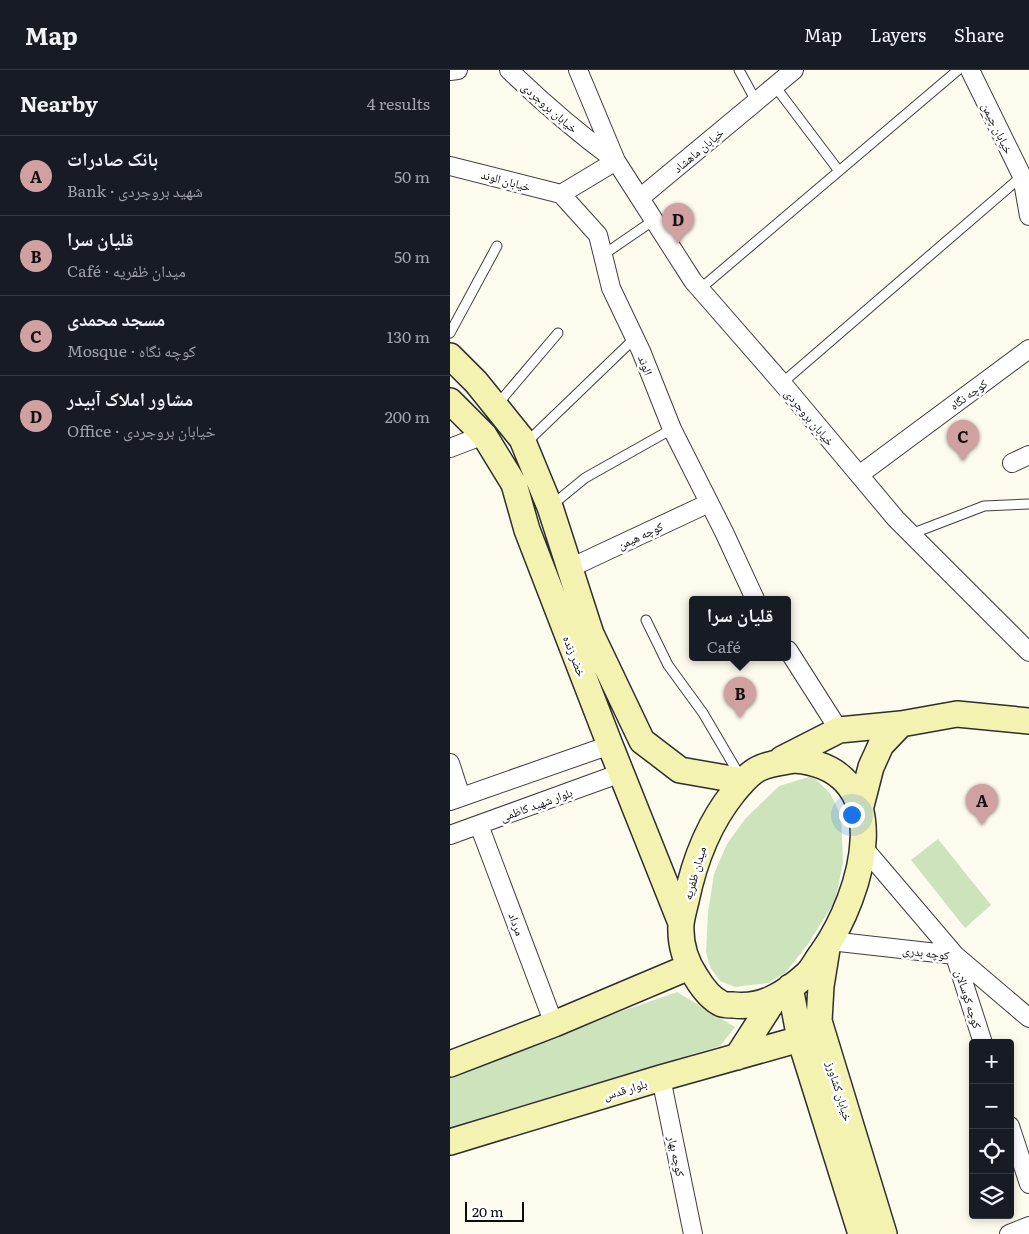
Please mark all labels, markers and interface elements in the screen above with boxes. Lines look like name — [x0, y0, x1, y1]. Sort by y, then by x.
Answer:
text: Map — [25, 17, 78, 52]
text: Map — [804, 21, 842, 48]
text: Layers — [870, 21, 926, 48]
text: Share — [954, 21, 1004, 48]
street label: خیابان بروجردی — [518, 77, 582, 137]
text: Nearby — [20, 87, 98, 118]
text: 4 results — [367, 91, 430, 115]
street label: خیابان چیمن — [978, 99, 1018, 157]
street label: خیابان ماهشاد — [669, 123, 728, 177]
text: بانک صادرات — [67, 144, 158, 172]
text: A — [30, 164, 42, 188]
text: 50 m — [394, 164, 430, 188]
street label: خیابان الوند — [479, 165, 533, 195]
text: Bank · شهید بروجردی — [67, 178, 203, 202]
pin: D — [662, 203, 694, 244]
text: قلیان سرا — [67, 224, 134, 252]
text: B — [30, 244, 42, 268]
text: 50 m — [394, 244, 430, 268]
text: Café · میدان ظفریه — [67, 258, 186, 282]
text: مسجد محمدی — [67, 304, 165, 332]
text: C — [30, 324, 42, 348]
text: 130 m — [387, 324, 430, 348]
text: Mosque · کوچه نگاه — [67, 338, 196, 362]
street label: الوند — [634, 352, 658, 378]
street label: کوچه نگاه — [945, 374, 991, 414]
text: مشاور املاک آبیدر — [67, 384, 193, 412]
street label: خیابان بروجردی — [781, 385, 839, 450]
text: D — [30, 404, 42, 428]
text: 200 m — [385, 404, 430, 428]
text: Office · خیابان بروجردی — [67, 418, 216, 442]
pin: C — [947, 420, 979, 461]
street label: کوچه هیمن — [614, 517, 666, 553]
popup — [689, 596, 791, 661]
text: قلیان سرا — [707, 600, 773, 628]
street label: خضر زنده — [559, 633, 591, 680]
text: Café — [707, 634, 741, 658]
pin: B — [724, 677, 756, 718]
street label: بلوار شهید کاظمی — [497, 783, 575, 825]
pin: A — [966, 784, 998, 825]
your location — [839, 802, 865, 828]
street label: میدان ظفریه — [678, 844, 710, 902]
street label: مرداد — [505, 910, 529, 938]
street label: کوچه بدری — [902, 940, 950, 964]
street label: کوچه کوسالان — [951, 967, 987, 1031]
map controls — [969, 1039, 1014, 1219]
button: + — [969, 1039, 1014, 1084]
street label: خیابان کشاورز — [822, 1058, 858, 1123]
street label: بلوار قدس — [601, 1074, 649, 1104]
button: − — [969, 1084, 1014, 1129]
button: locate — [969, 1129, 1014, 1174]
street label: کوچه بهار — [664, 1133, 690, 1178]
button: layers — [969, 1174, 1014, 1219]
scale bar — [465, 1199, 524, 1222]
text: 20 m — [472, 1201, 504, 1221]

